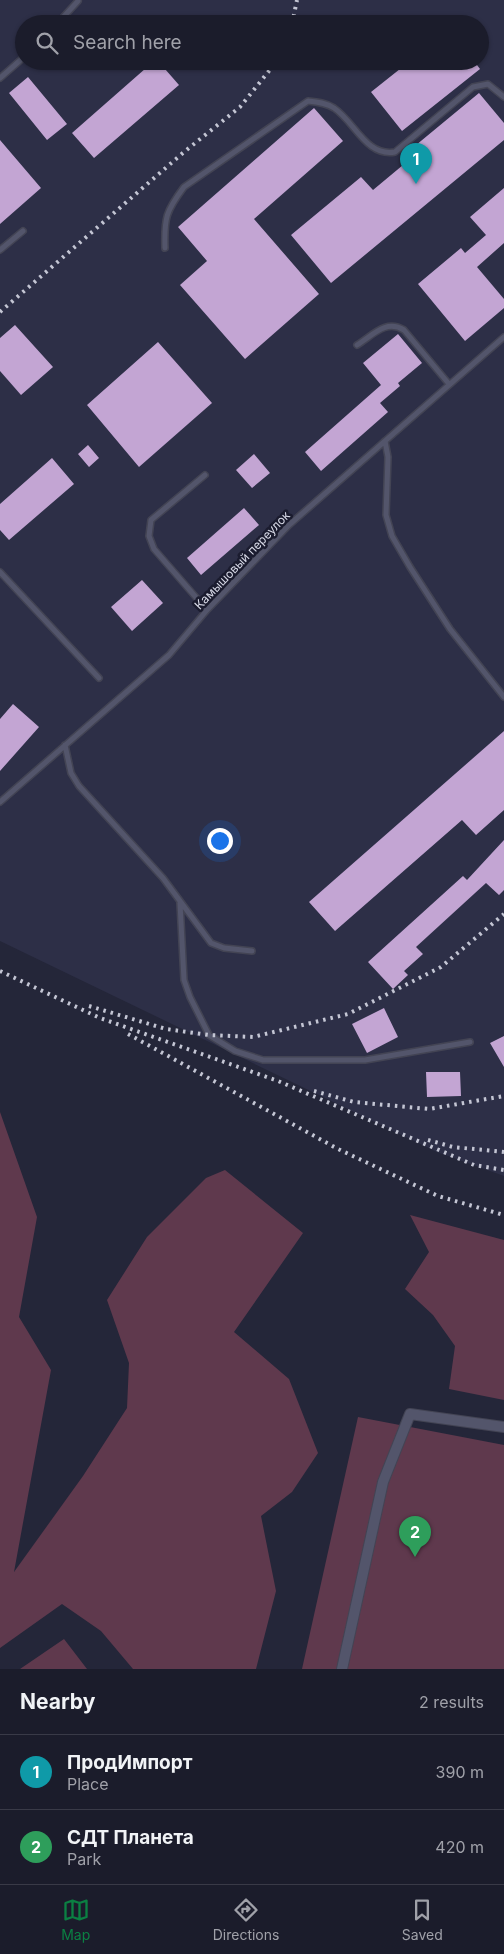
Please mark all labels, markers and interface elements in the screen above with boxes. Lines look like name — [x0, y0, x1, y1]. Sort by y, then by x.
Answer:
search box — [15, 15, 489, 70]
icon: search — [33, 29, 61, 57]
text: Search here — [73, 31, 182, 54]
pin: 1 — [400, 143, 432, 184]
street label: Камышовый переулок — [191, 507, 293, 612]
your location — [207, 828, 233, 854]
pin: 2 — [399, 1516, 431, 1557]
text: Nearby — [20, 1689, 95, 1714]
text: 2 results — [419, 1692, 484, 1712]
text: ПродИмпорт — [67, 1751, 192, 1774]
text: 1 — [33, 1762, 39, 1782]
text: 390 m — [436, 1762, 484, 1782]
text: Place — [67, 1774, 109, 1794]
text: СДТ Планета — [67, 1826, 194, 1849]
text: 2 — [31, 1837, 41, 1857]
text: 420 m — [435, 1837, 484, 1857]
text: Park — [67, 1849, 101, 1869]
tab: Map — [61, 1896, 90, 1943]
tab: Directions — [213, 1896, 279, 1943]
tab: Saved — [402, 1896, 443, 1943]

